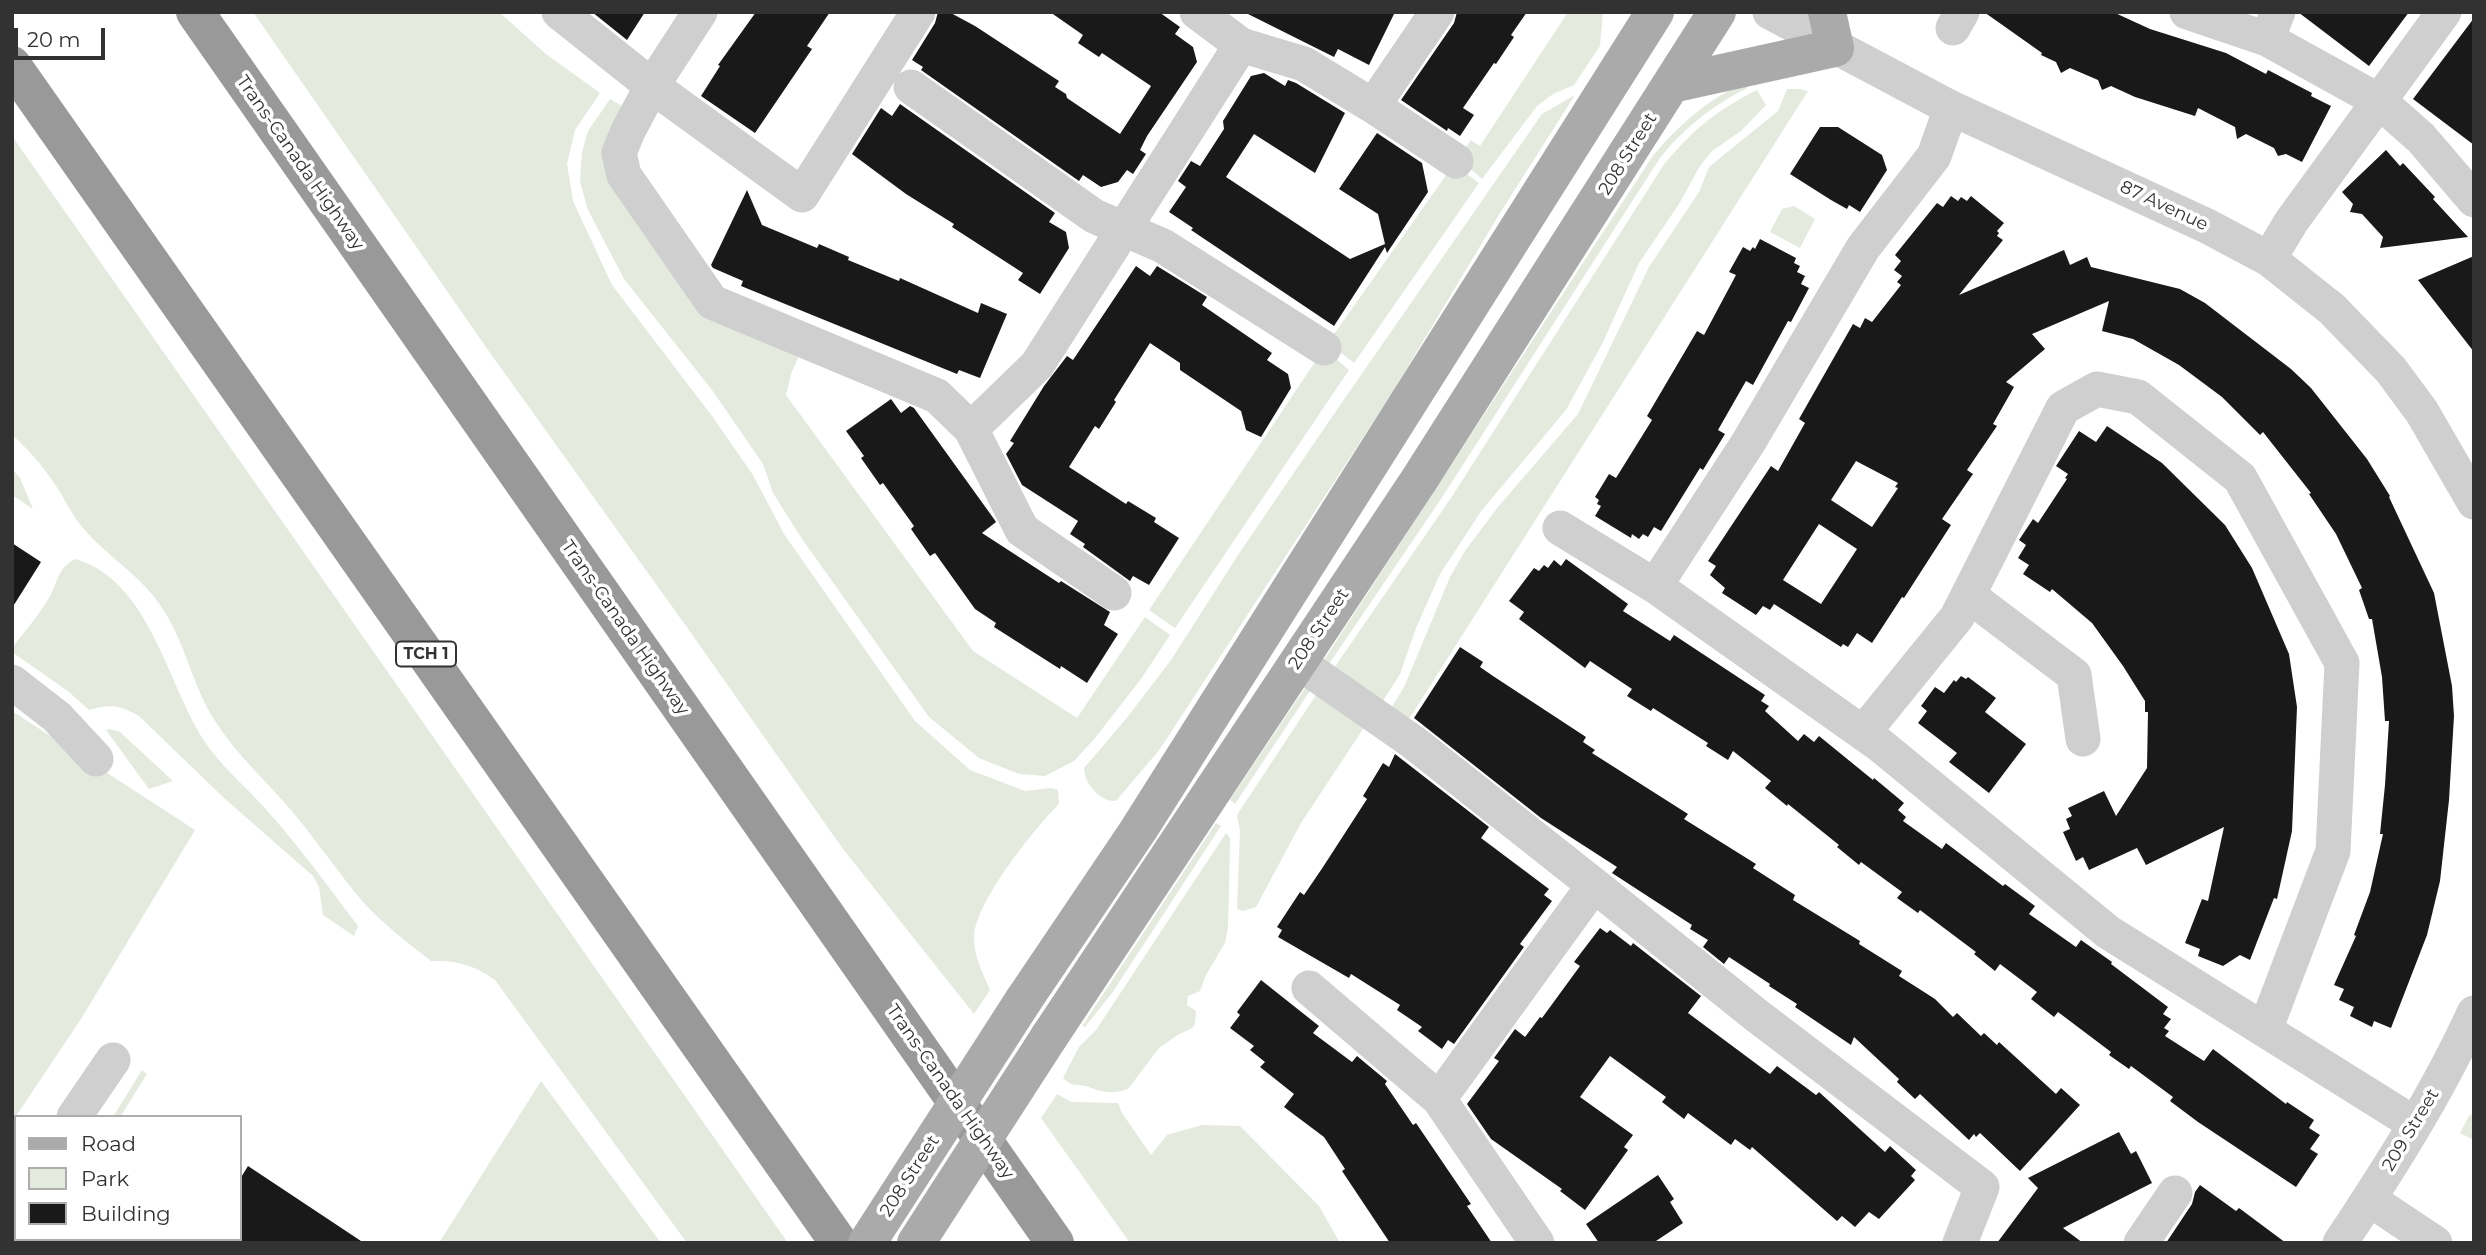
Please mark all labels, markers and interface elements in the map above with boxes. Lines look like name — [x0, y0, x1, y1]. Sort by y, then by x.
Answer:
scale bar — [18, 14, 108, 58]
text: 20 m — [27, 27, 81, 52]
street label: Trans-Canada Highway — [231, 72, 369, 254]
street label: 208 Street — [1594, 109, 1662, 199]
street label: 87 Avenue — [2117, 176, 2211, 236]
street label: Trans-Canada Highway — [556, 537, 694, 719]
street label: 208 Street — [1284, 585, 1354, 673]
road number: TCH 1 — [396, 642, 456, 666]
street label: Trans-Canada Highway — [881, 1001, 1019, 1183]
street label: 209 Street — [2378, 1085, 2444, 1175]
legend — [14, 1115, 242, 1241]
text: Road — [81, 1131, 136, 1156]
street label: 208 Street — [876, 1131, 944, 1221]
text: Park — [81, 1166, 129, 1191]
text: Building — [81, 1201, 171, 1226]

